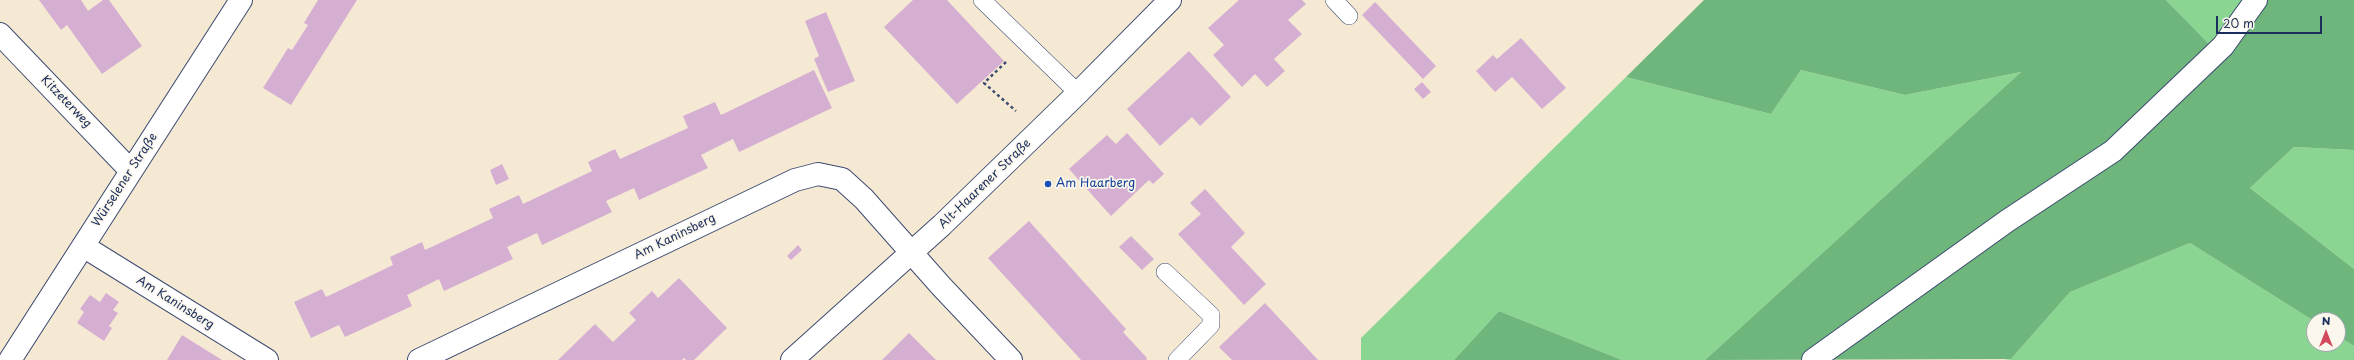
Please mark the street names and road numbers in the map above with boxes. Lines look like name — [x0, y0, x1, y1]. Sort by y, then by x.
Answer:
street label: Kitzeterweg — [38, 73, 94, 131]
street label: Würselener Straße — [89, 130, 161, 230]
street label: Alt-Haarener Straße — [936, 136, 1034, 232]
street label: Am Kaninsberg — [632, 211, 718, 263]
street label: Am Kaninsberg — [134, 273, 216, 333]

